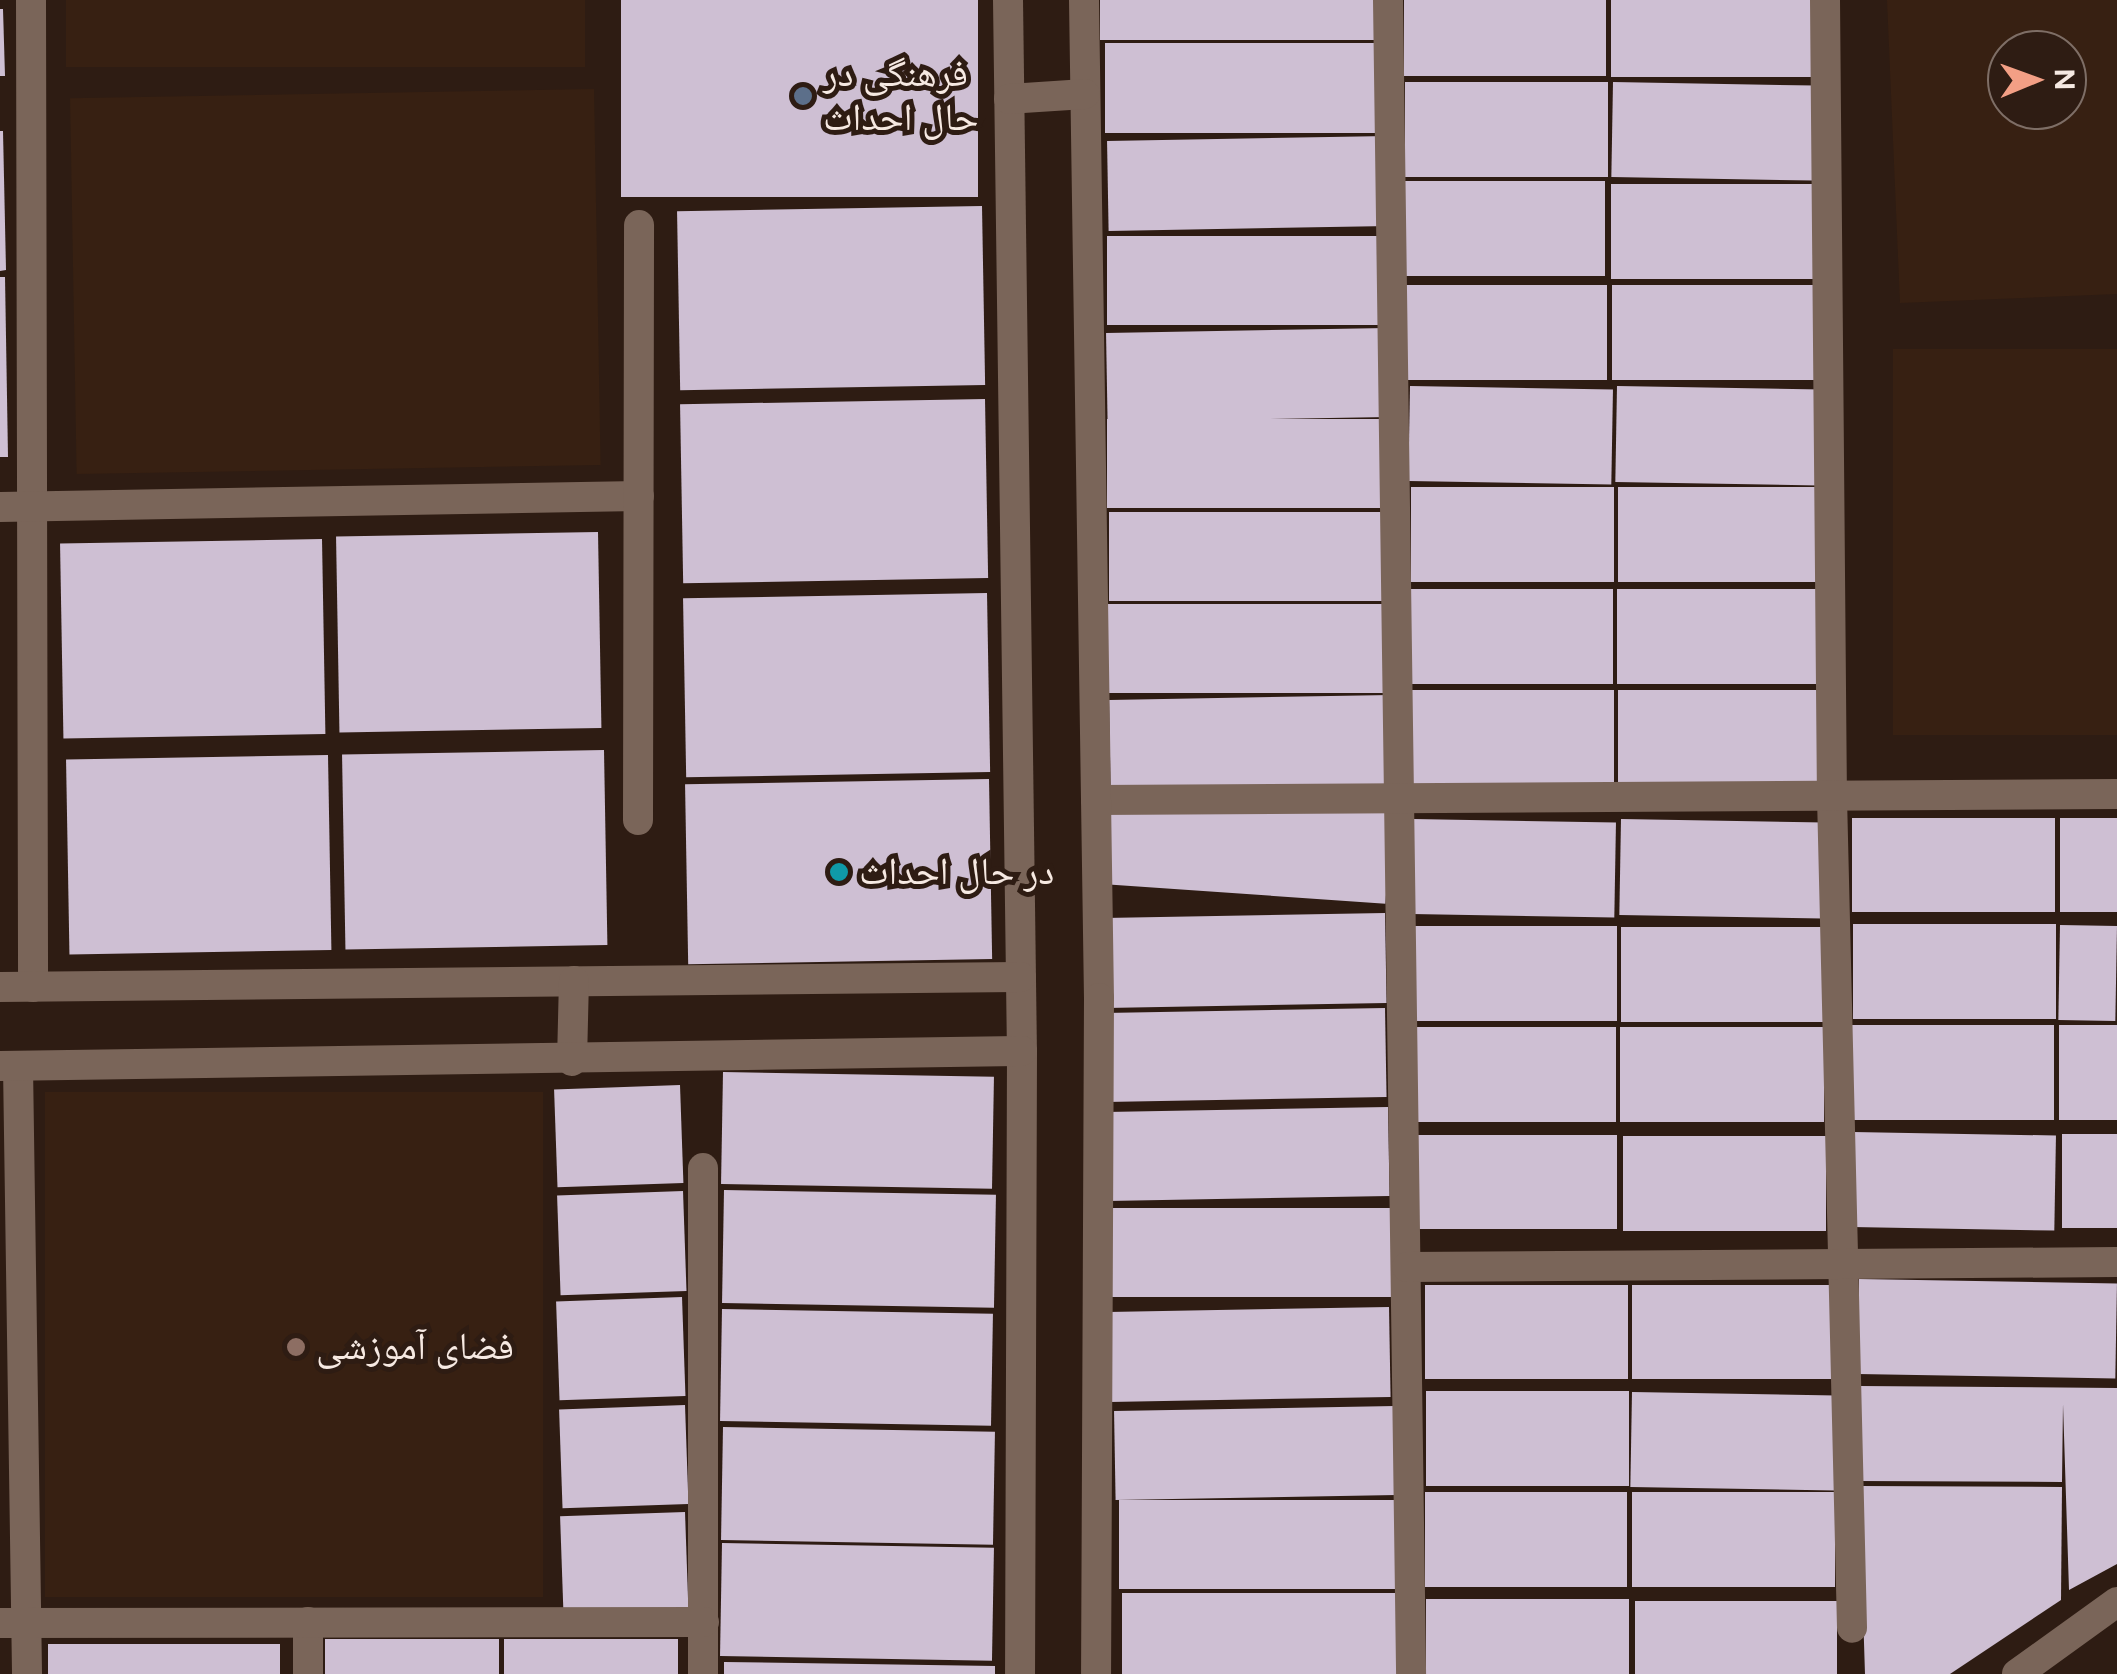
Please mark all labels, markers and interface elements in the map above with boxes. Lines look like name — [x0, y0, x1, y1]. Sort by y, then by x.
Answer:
north arrow — [1987, 30, 2087, 130]
place label: فرهنگی در حال احداث — [823, 51, 978, 140]
text: N — [2048, 68, 2082, 91]
marker: فرهنگی در حال احداث — [792, 85, 814, 107]
place label: در حال احداث — [859, 849, 1054, 895]
marker: در حال احداث — [828, 861, 850, 883]
place label: فضای آموزشی — [316, 1324, 514, 1370]
marker: فضای آموزشی — [285, 1336, 307, 1358]

